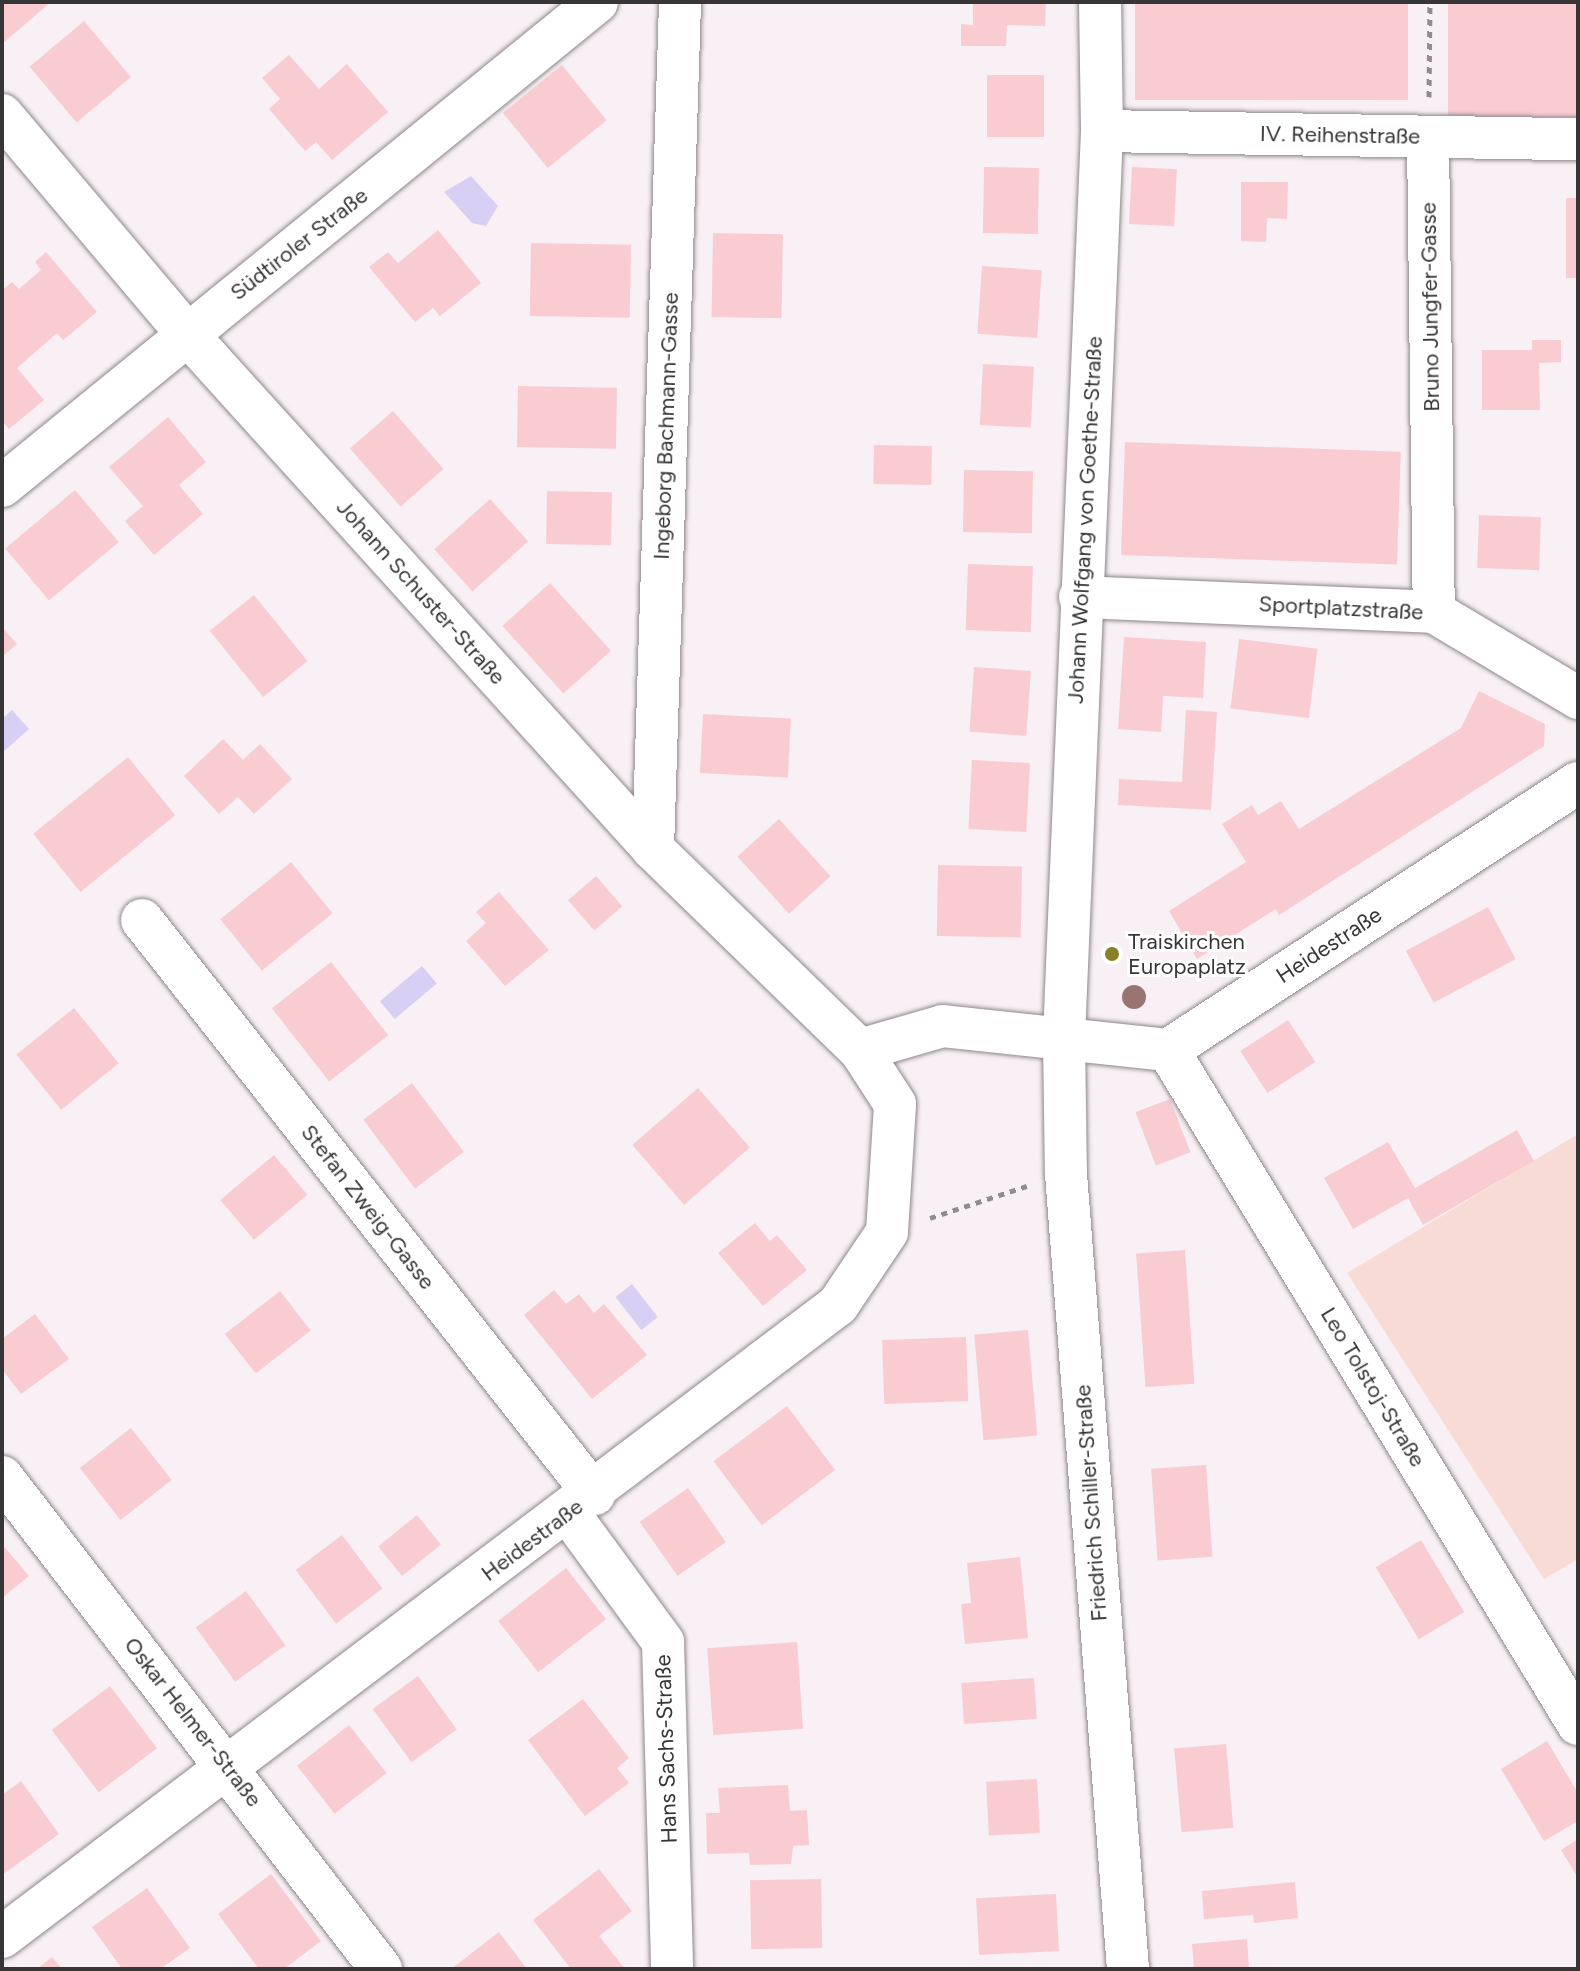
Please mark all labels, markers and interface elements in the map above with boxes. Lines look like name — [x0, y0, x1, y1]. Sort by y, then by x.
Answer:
street label: IV. Reihenstraße — [1260, 120, 1420, 150]
street label: Südtiroler Straße — [225, 182, 373, 306]
street label: Bruno Jungfer-Gasse — [1415, 202, 1445, 412]
street label: Ingeborg Bachmann-Gasse — [648, 292, 684, 560]
street label: Johann Wolfgang von Goethe-Straße — [1062, 336, 1108, 704]
street label: Johann Schuster-Straße — [331, 494, 511, 690]
street label: Sportplatzstraße — [1258, 591, 1424, 625]
street label: Heidestraße — [1271, 901, 1387, 989]
place label: Traiskirchen Europaplatz — [1128, 928, 1246, 980]
marker: Traiskirchen Europaplatz — [1103, 945, 1121, 963]
street label: Stefan Zweig-Gasse — [296, 1119, 440, 1295]
street label: Leo Tolstoj-Straße — [1315, 1303, 1431, 1471]
street label: Friedrich Schiller-Straße — [1070, 1384, 1112, 1622]
street label: Heidestraße — [476, 1493, 588, 1587]
street label: Oskar Helmer-Straße — [119, 1632, 267, 1812]
street label: Hans Sachs-Straße — [650, 1654, 682, 1844]

